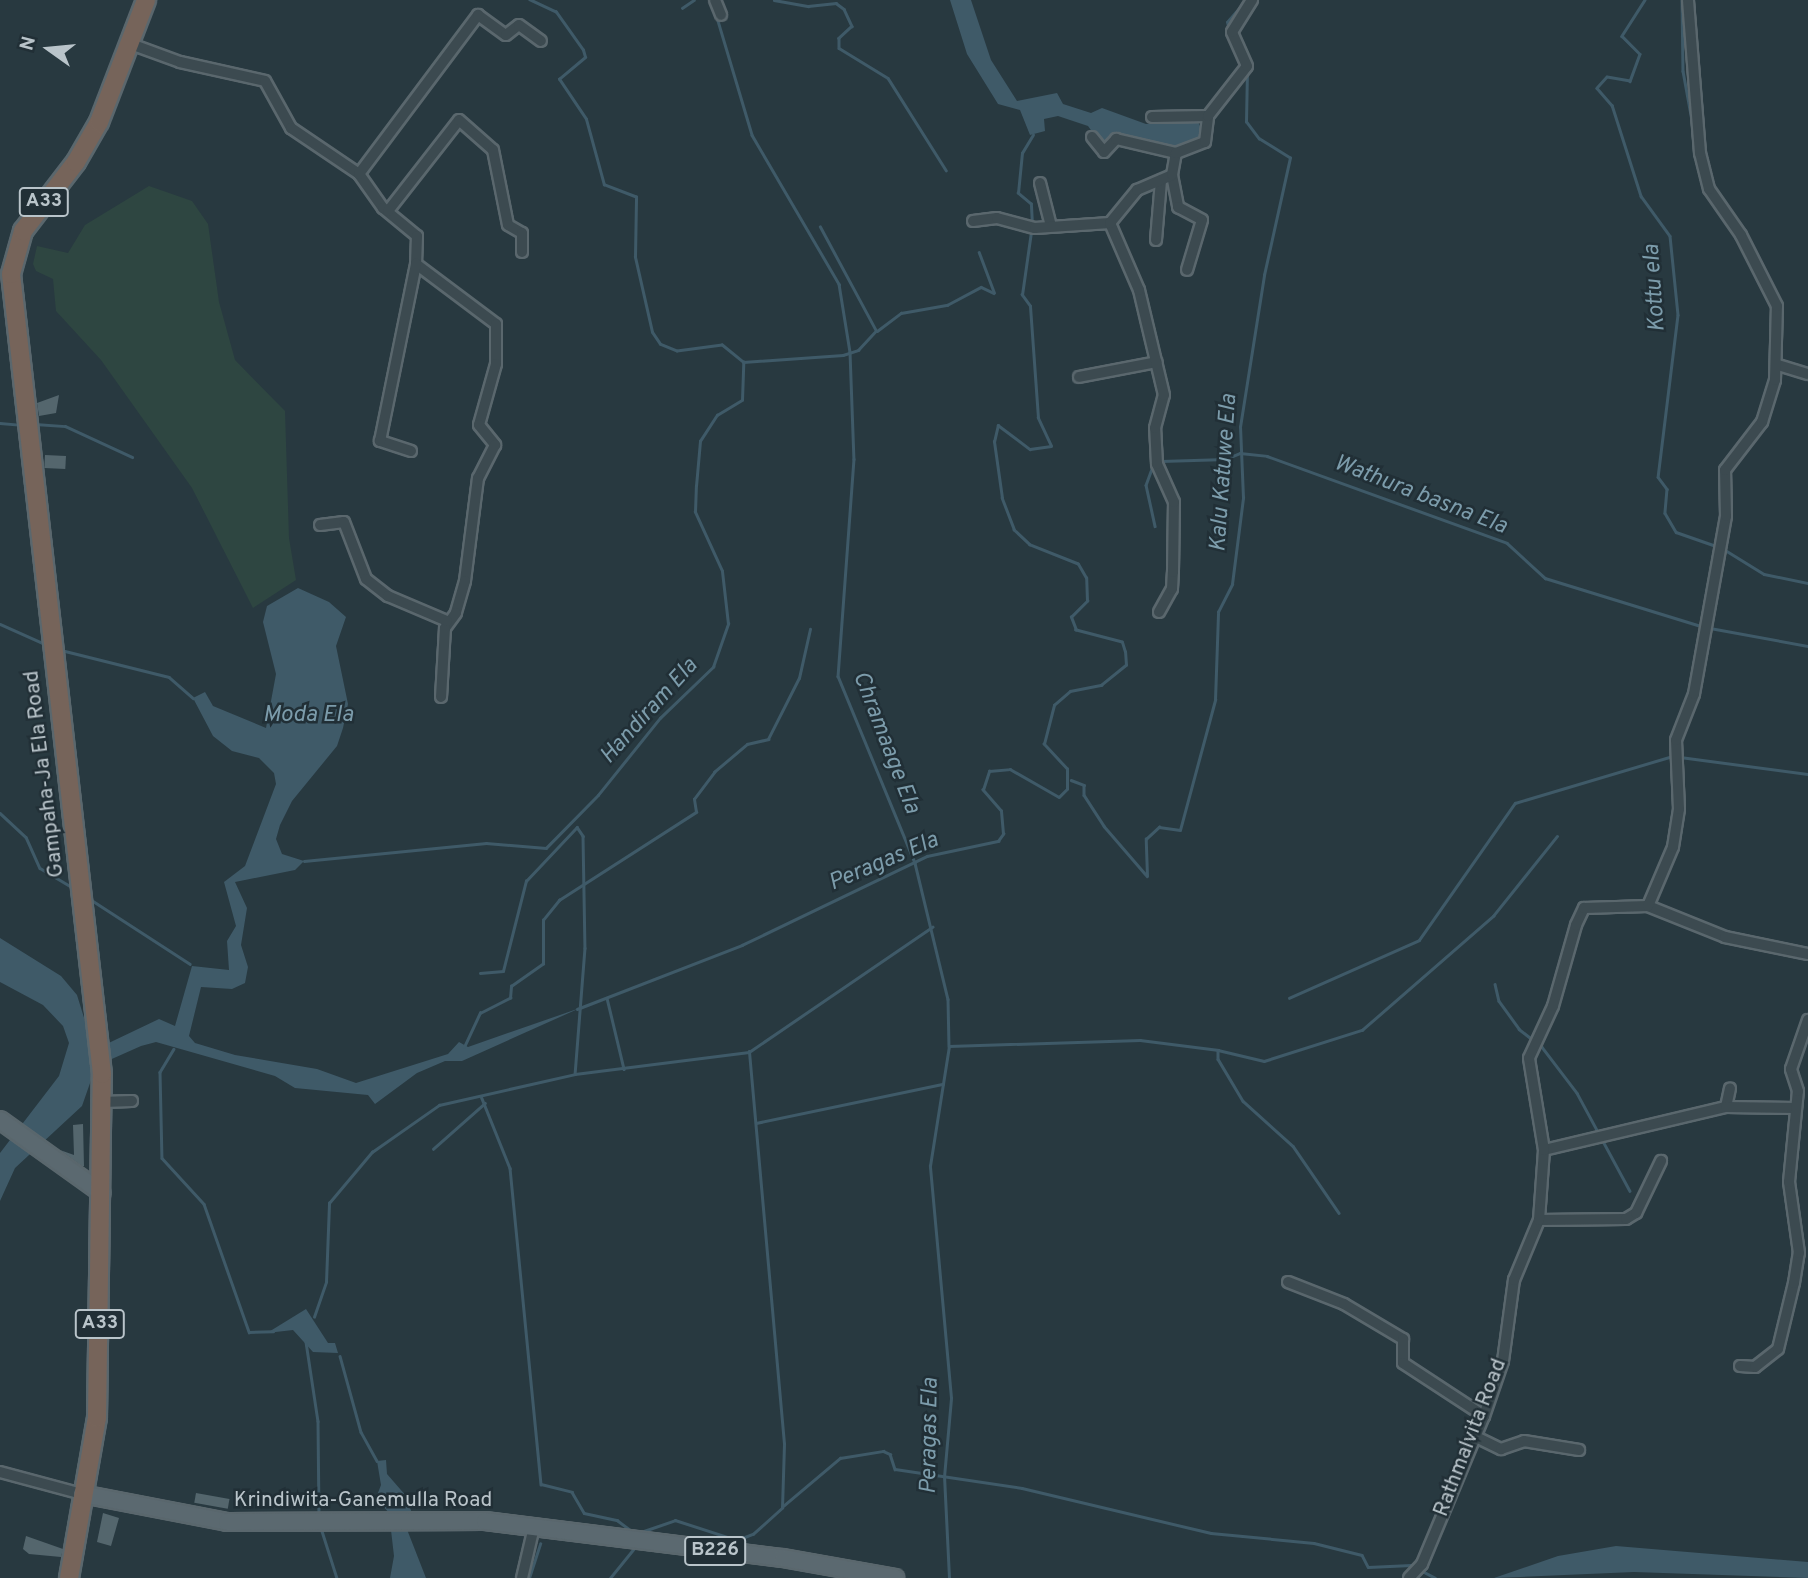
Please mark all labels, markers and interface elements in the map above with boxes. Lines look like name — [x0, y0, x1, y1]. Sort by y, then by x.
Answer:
north arrow — [14, 14, 84, 84]
text: N — [15, 34, 42, 53]
road number: A33 — [18, 186, 70, 218]
water label: Kottu ela — [1639, 243, 1673, 333]
water label: Kalu Katuwe Ela — [1206, 393, 1244, 553]
water label: Wathura basna Ela — [1330, 450, 1510, 542]
water label: Handiram Ela — [595, 653, 705, 771]
water label: Chramaage Ela — [845, 668, 925, 818]
street label: Gampaha-Ja Ela Road — [20, 669, 70, 879]
water label: Moda Ela — [263, 702, 353, 730]
water label: Peragas Ela — [825, 828, 943, 898]
road number: A33 — [74, 1308, 126, 1340]
street label: Rathmalvita Road — [1429, 1356, 1513, 1520]
water label: Peragas Ela — [916, 1378, 946, 1494]
street label: Krindiwita-Ganemulla Road — [234, 1488, 492, 1514]
road number: B226 — [684, 1536, 746, 1567]

